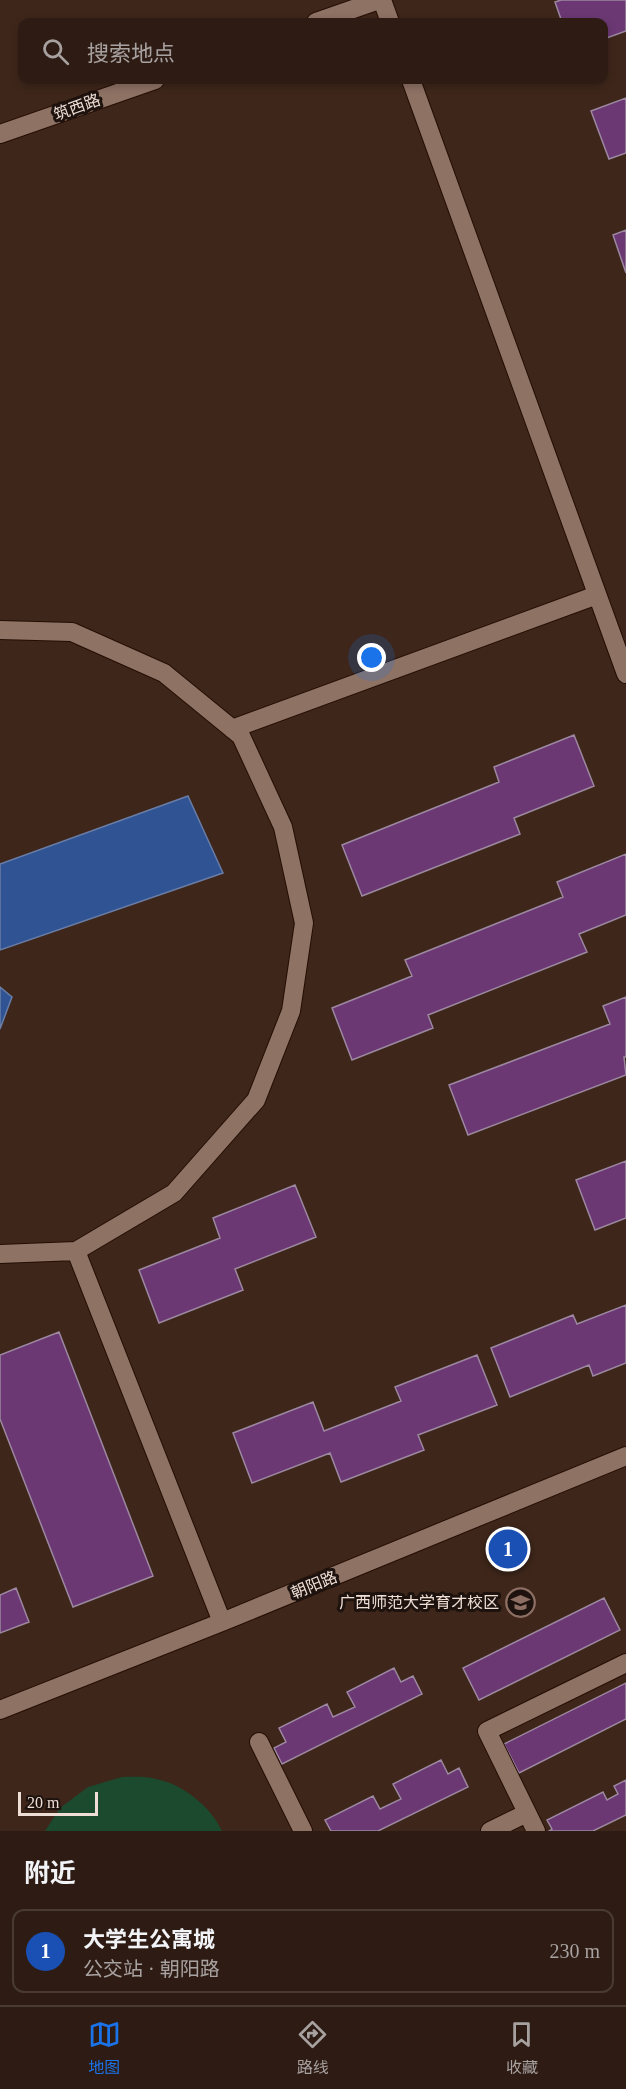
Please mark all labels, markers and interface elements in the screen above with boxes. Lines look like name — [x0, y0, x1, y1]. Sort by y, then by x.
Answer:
search box — [18, 18, 608, 84]
icon: search — [39, 35, 72, 68]
text: 搜索地点 — [87, 41, 175, 66]
street label: 筑西路 — [52, 91, 102, 123]
your location — [357, 643, 386, 672]
pin: 1 — [488, 1526, 528, 1572]
street label: 朝阳路 — [289, 1568, 339, 1602]
school or university icon: 广西师范大学育才校区 — [504, 1586, 536, 1618]
place label: 广西师范大学育才校区 — [339, 1594, 499, 1611]
scale bar — [18, 1789, 98, 1816]
text: 20 m — [27, 1794, 59, 1811]
text: 附近 — [24, 1859, 76, 1888]
text: 大学生公寓城 — [83, 1927, 215, 1952]
text: 1 — [41, 1940, 51, 1962]
text: 230 m — [549, 1940, 600, 1962]
text: 公交站 · 朝阳路 — [83, 1958, 220, 1980]
tab: 地图 — [88, 2018, 121, 2078]
tab: 路线 — [296, 2018, 329, 2078]
tab: 收藏 — [505, 2018, 538, 2078]

